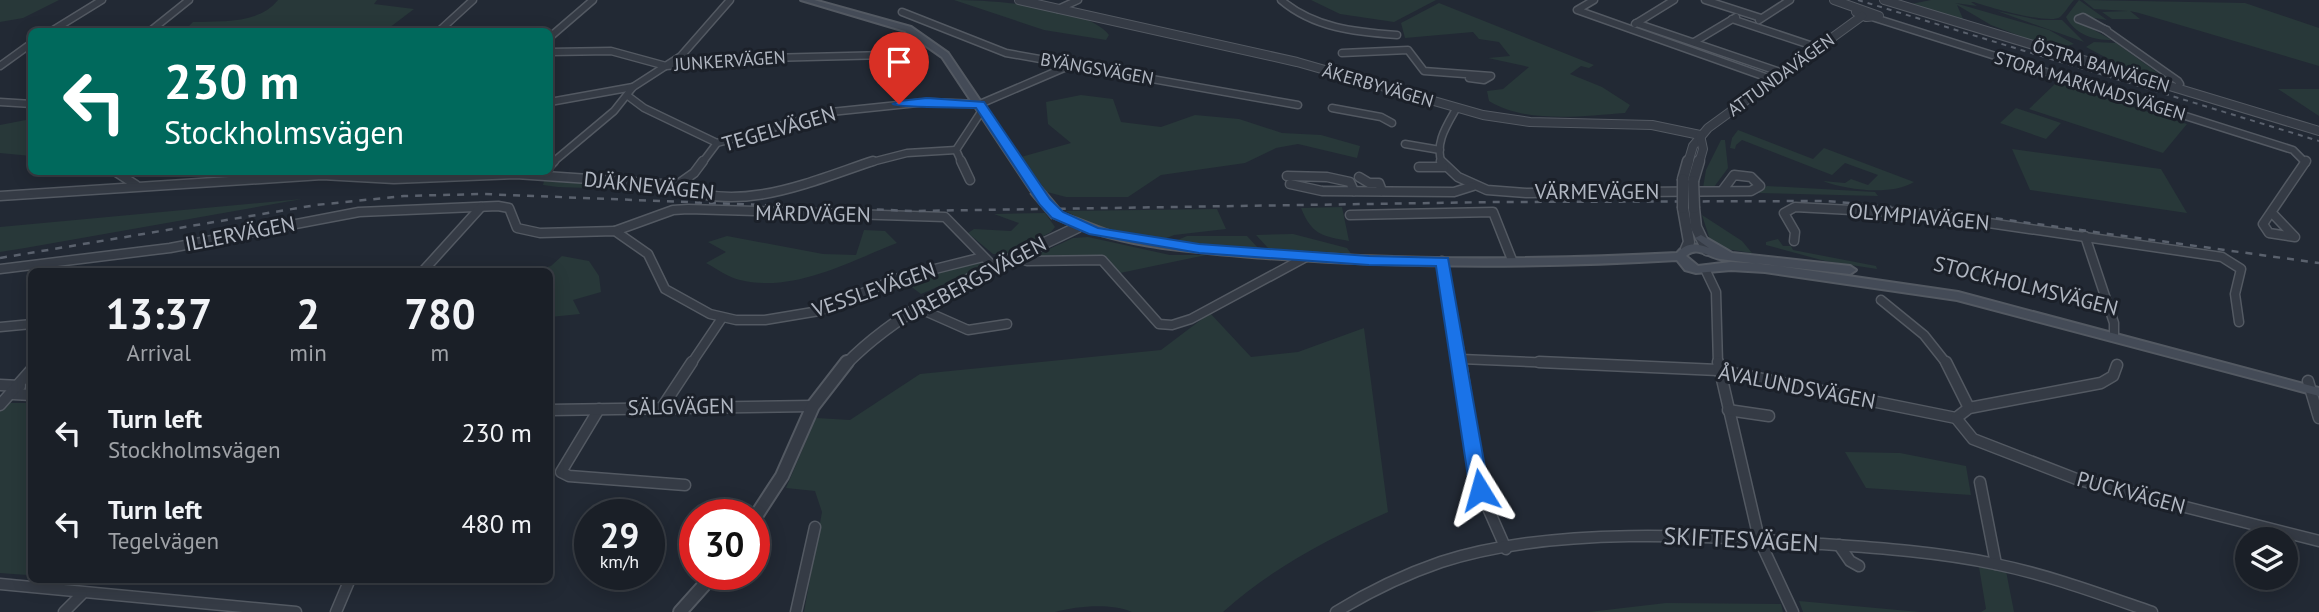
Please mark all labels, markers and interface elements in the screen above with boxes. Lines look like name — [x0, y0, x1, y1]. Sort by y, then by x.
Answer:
street label: ATTUNDAVÄGEN — [1723, 28, 1839, 121]
pin — [869, 32, 929, 104]
street label: ÖSTRA BANVÄGEN — [2030, 34, 2172, 97]
icon: arrive — [880, 43, 918, 81]
street label: JUNKERVÄGEN — [672, 45, 787, 76]
street label: STORA MARKNADSVÄGEN — [1992, 45, 2188, 126]
street label: BYÄNGSVÄGEN — [1039, 47, 1156, 90]
text: 230 m — [164, 49, 299, 113]
icon: left — [49, 56, 140, 147]
street label: ÅKERBYVÄGEN — [1320, 59, 1436, 112]
street label: TEGELVÄGEN — [719, 99, 839, 158]
text: Stockholmsvägen — [164, 111, 404, 153]
street label: DJÄKNEVÄGEN — [582, 165, 716, 206]
street label: VÄRMEVÄGEN — [1534, 178, 1659, 205]
street label: OLYMPIAVÄGEN — [1847, 197, 1991, 236]
street label: MÅRDVÄGEN — [755, 199, 871, 228]
street label: ILLERVÄGEN — [183, 210, 297, 257]
street label: TUREBERGSVÄGEN — [889, 230, 1051, 333]
street label: STOCKHOLMSVÄGEN — [1931, 250, 2121, 321]
street label: VESSLEVÄGEN — [808, 256, 939, 324]
text: 13:37 — [105, 286, 212, 341]
text: 2 — [296, 286, 320, 341]
text: 780 — [404, 286, 476, 341]
text: Arrival — [126, 338, 191, 367]
text: min — [289, 338, 327, 367]
text: m — [431, 338, 449, 367]
street label: ÅVALUNDSVÄGEN — [1716, 358, 1878, 415]
street label: SÄLGVÄGEN — [627, 392, 735, 421]
text: Turn left — [108, 402, 202, 435]
icon: left — [49, 414, 87, 452]
text: 230 m — [461, 416, 532, 449]
text: Stockholmsvägen — [108, 435, 281, 464]
position arrow — [1443, 453, 1517, 527]
street label: PUCKVÄGEN — [2074, 465, 2188, 520]
text: Turn left — [108, 493, 202, 526]
speed limit sign: 30 — [679, 499, 770, 590]
icon: left — [49, 505, 87, 543]
text: 480 m — [461, 507, 532, 540]
text: 29 — [600, 512, 639, 558]
street label: SKIFTESVÄGEN — [1663, 520, 1819, 559]
text: Tegelvägen — [108, 526, 219, 555]
map controls — [2235, 527, 2298, 590]
button: layers — [2235, 527, 2298, 590]
text: km/h — [600, 550, 639, 573]

